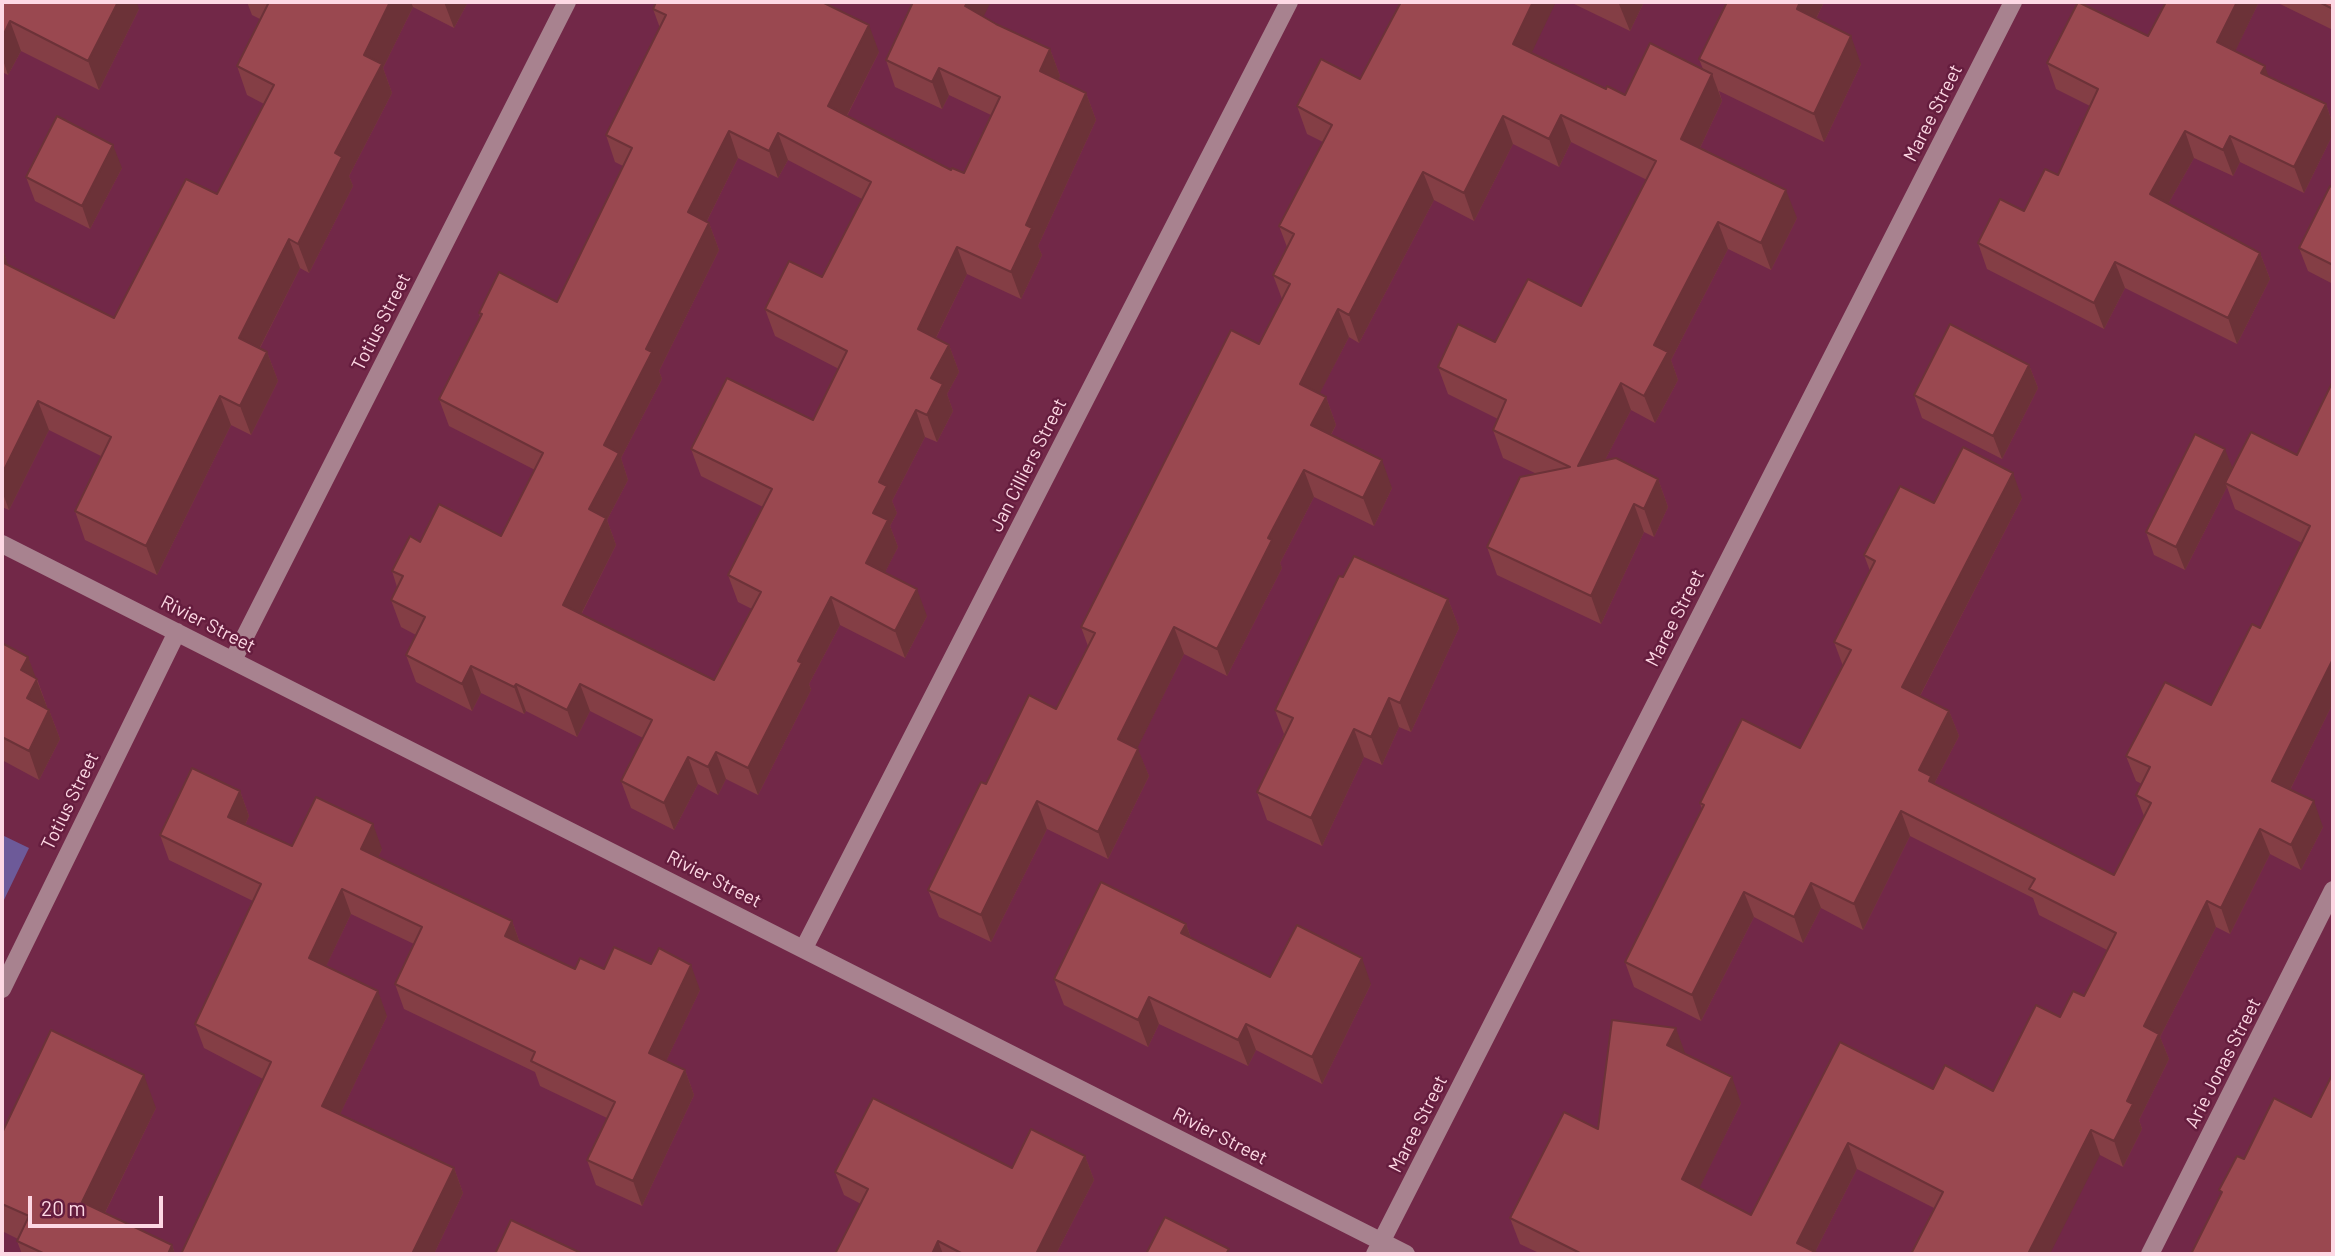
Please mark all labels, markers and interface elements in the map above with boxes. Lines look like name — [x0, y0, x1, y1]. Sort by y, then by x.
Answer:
street label: Maree Street — [1899, 61, 1967, 165]
street label: Totius Street — [347, 269, 415, 375]
street label: Jan Cilliers Street — [985, 395, 1071, 535]
street label: Maree Street — [1641, 566, 1709, 670]
street label: Rivier Street — [157, 590, 259, 658]
street label: Totius Street — [36, 748, 104, 854]
street label: Rivier Street — [663, 845, 765, 913]
street label: Arie Jonas Street — [2180, 994, 2266, 1132]
street label: Maree Street — [1384, 1072, 1452, 1176]
street label: Rivier Street — [1169, 1102, 1271, 1170]
scale bar — [32, 1182, 166, 1226]
text: 20 m — [41, 1195, 86, 1220]

